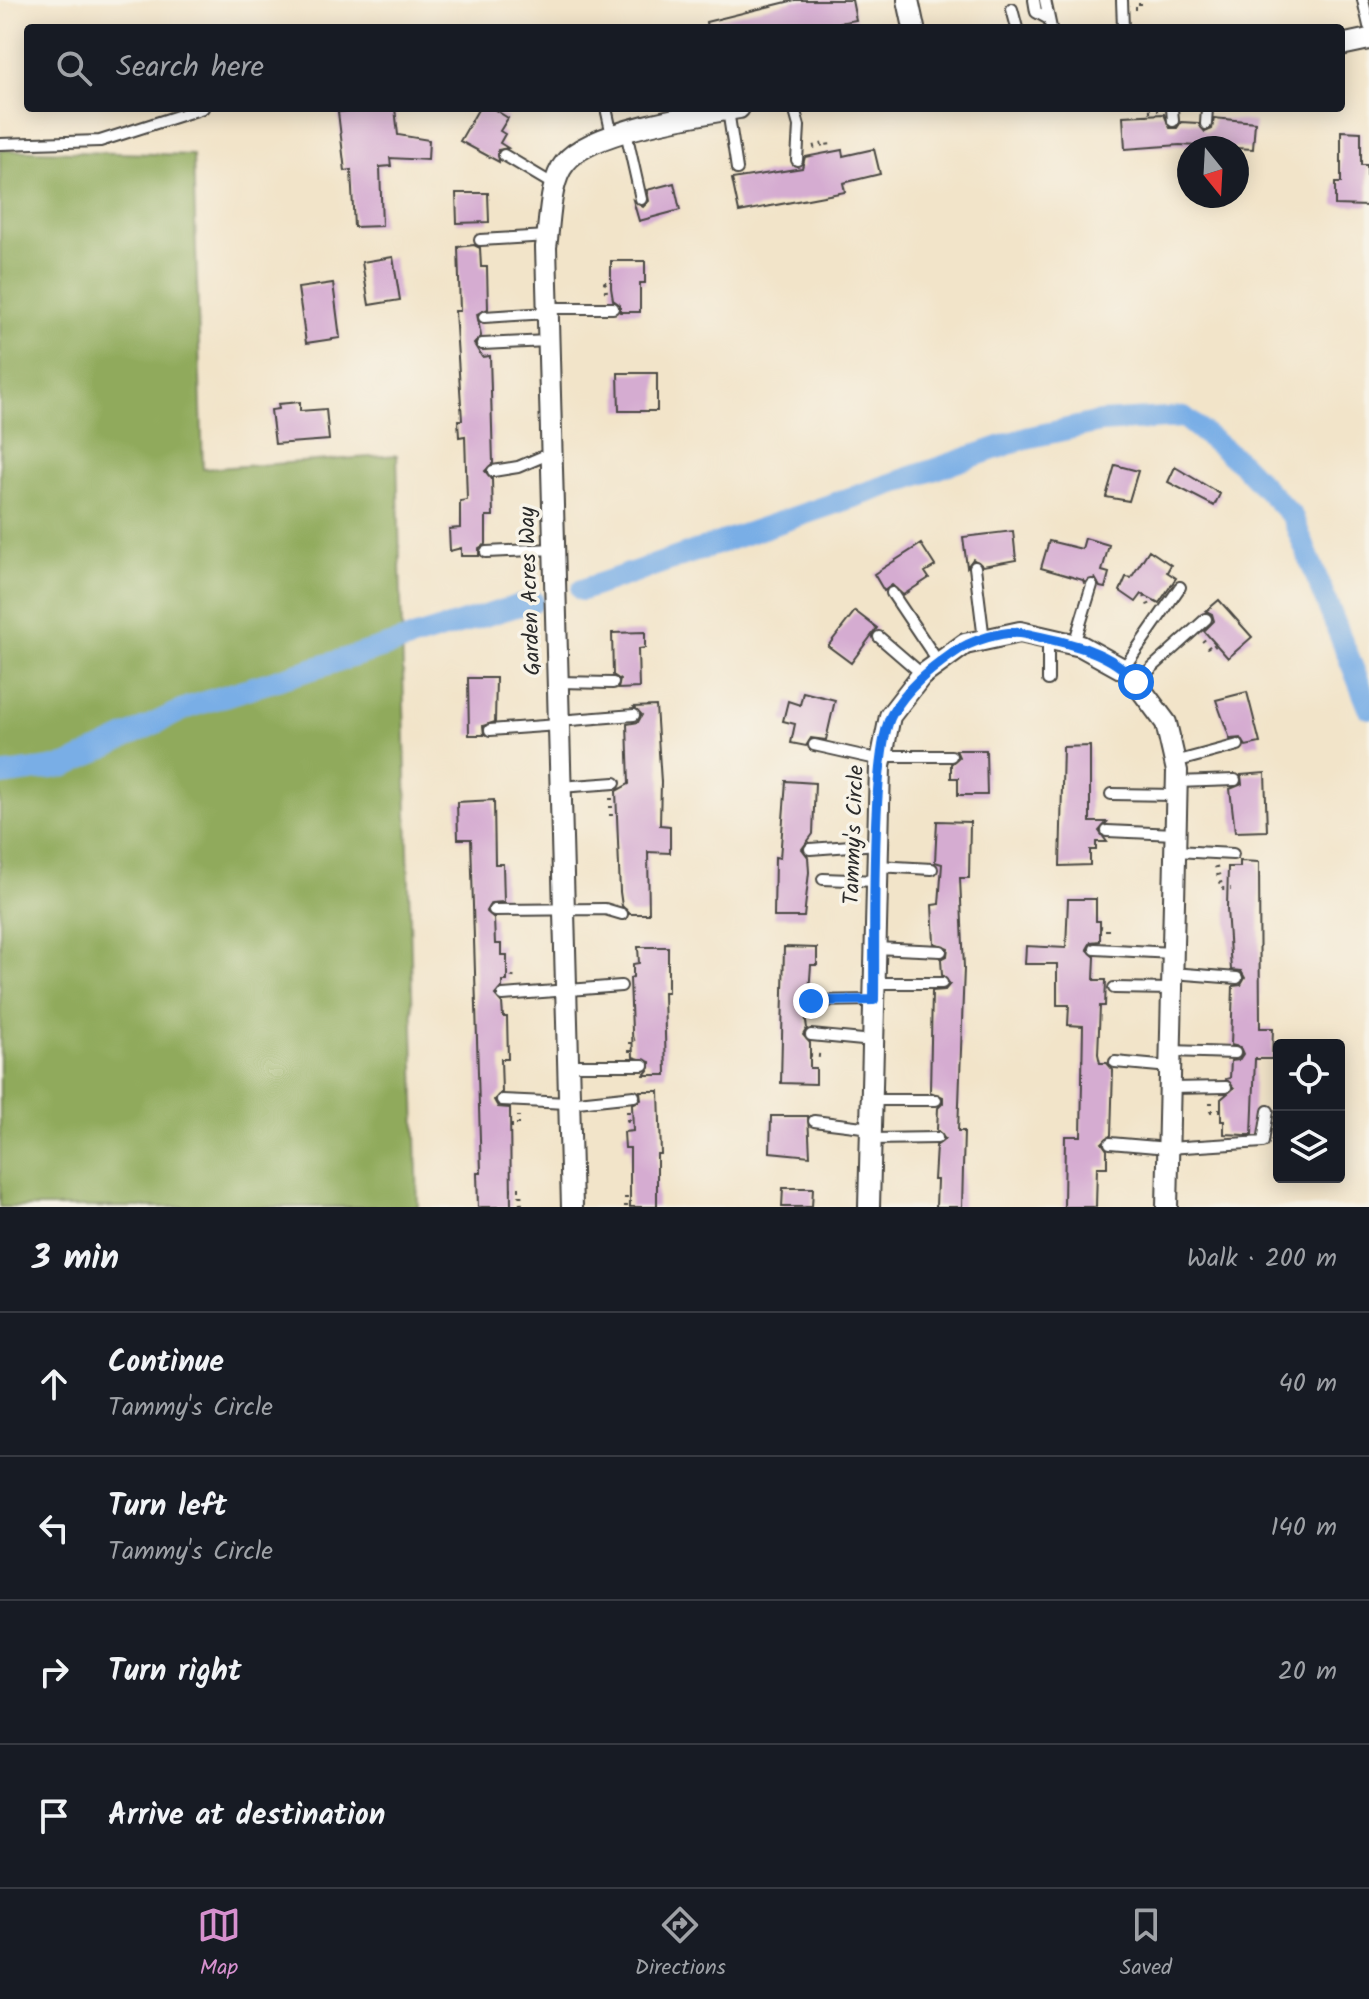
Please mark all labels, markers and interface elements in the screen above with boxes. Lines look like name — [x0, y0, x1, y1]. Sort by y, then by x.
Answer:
search box — [24, 24, 1345, 112]
text: Search here — [116, 44, 264, 92]
icon: search — [52, 46, 96, 90]
north arrow — [1177, 136, 1249, 208]
street label: Garden Acres Way — [511, 505, 551, 676]
route start — [1118, 664, 1154, 700]
street label: Tammy's Circle — [835, 765, 875, 905]
route end — [793, 983, 829, 1019]
map controls — [1273, 1039, 1345, 1183]
button: locate — [1273, 1039, 1345, 1111]
button: layers — [1273, 1111, 1345, 1183]
text: 3 min — [32, 1232, 119, 1286]
text: Walk · 200 m — [1187, 1238, 1337, 1280]
text: Continue — [108, 1339, 224, 1387]
icon: ahead — [32, 1362, 76, 1406]
text: 40 m — [1279, 1363, 1337, 1405]
text: Tammy's Circle — [108, 1387, 273, 1429]
text: Turn left — [108, 1483, 227, 1531]
icon: left — [32, 1506, 76, 1550]
text: 140 m — [1270, 1507, 1337, 1549]
text: Tammy's Circle — [108, 1531, 273, 1573]
text: Turn right — [108, 1648, 241, 1696]
icon: right — [32, 1650, 76, 1694]
text: 20 m — [1278, 1651, 1337, 1693]
text: Arrive at destination — [108, 1792, 385, 1840]
icon: arrive — [32, 1794, 76, 1838]
tab: Map — [197, 1903, 241, 1986]
tab: Directions — [635, 1903, 726, 1986]
tab: Saved — [1120, 1903, 1172, 1986]

